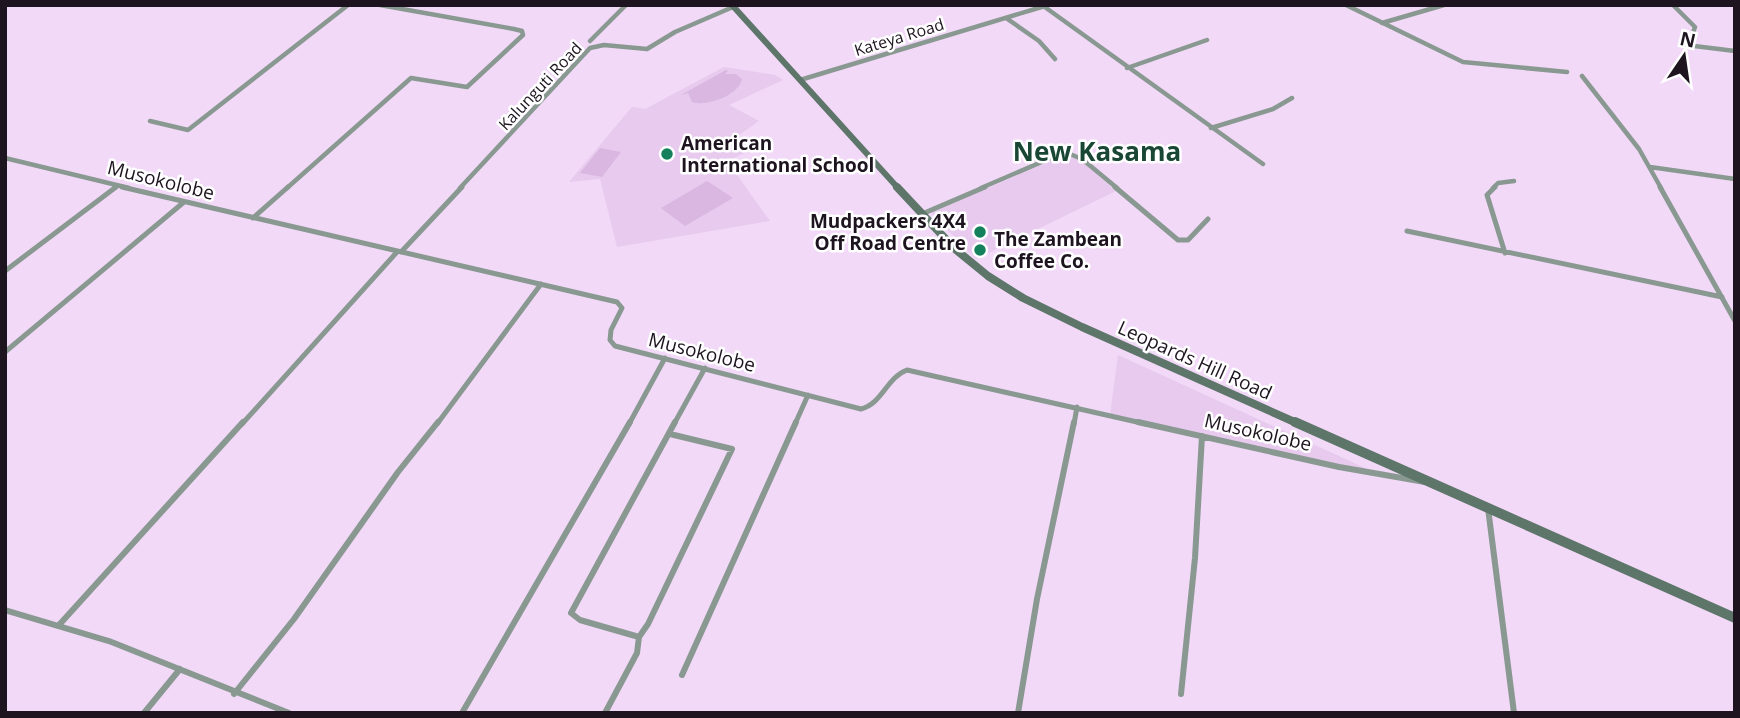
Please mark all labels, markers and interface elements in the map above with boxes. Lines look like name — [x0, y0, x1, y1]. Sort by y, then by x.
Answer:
street label: Kateya Road — [851, 13, 947, 61]
north arrow — [1649, 21, 1719, 91]
text: N — [1677, 25, 1698, 54]
street label: Kalunguti Road — [493, 37, 587, 135]
place label: American International School — [681, 130, 874, 178]
district label: New Kasama — [1013, 133, 1181, 169]
marker: American International School — [659, 146, 675, 162]
street label: Musokolobe — [105, 154, 217, 206]
place label: Mudpackers 4X4 Off Road Centre — [810, 208, 966, 256]
marker: Mudpackers 4X4 Off Road Centre — [972, 224, 988, 240]
place label: The Zambean Coffee Co. — [994, 226, 1122, 274]
marker: The Zambean Coffee Co. — [972, 242, 988, 258]
street label: Leopards Hill Road — [1114, 314, 1276, 406]
street label: Musokolobe — [646, 326, 758, 378]
street label: Musokolobe — [1202, 407, 1314, 457]

